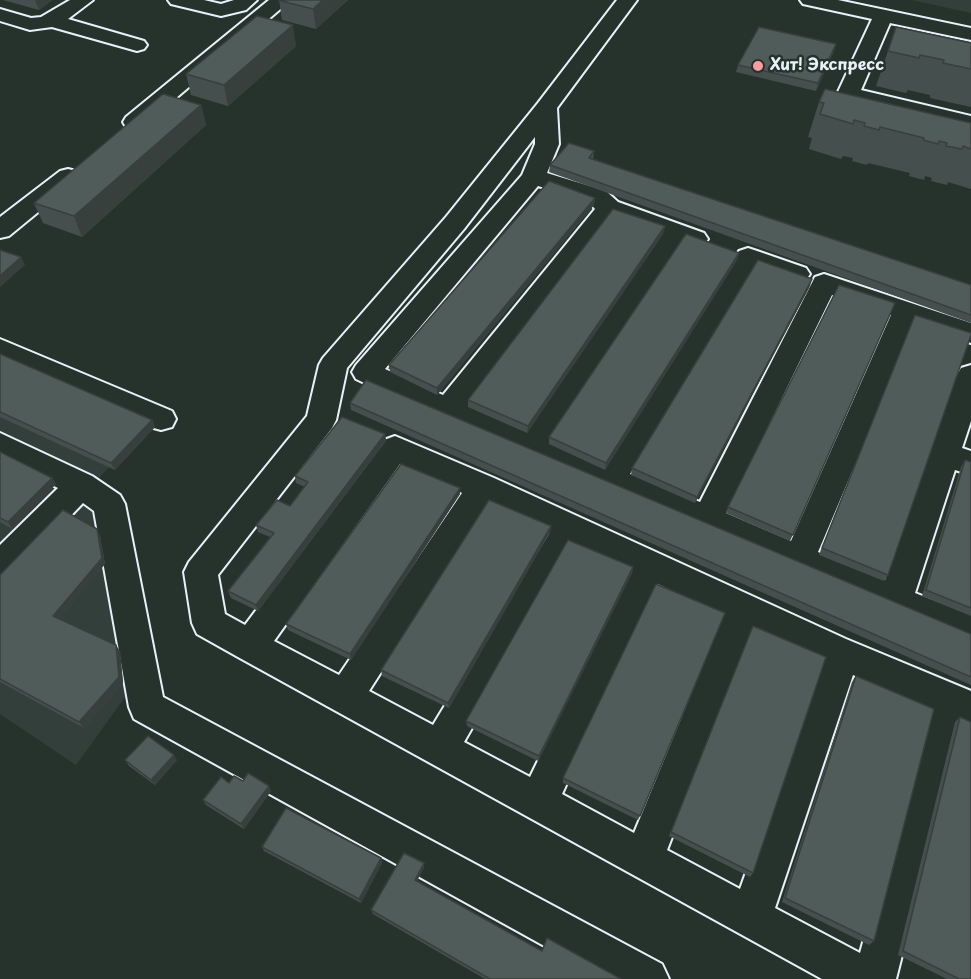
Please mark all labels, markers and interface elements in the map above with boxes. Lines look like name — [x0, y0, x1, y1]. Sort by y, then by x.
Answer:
place label: Хит! Экспресс — [770, 56, 884, 76]
marker: Хит! Экспресс — [751, 59, 765, 73]

